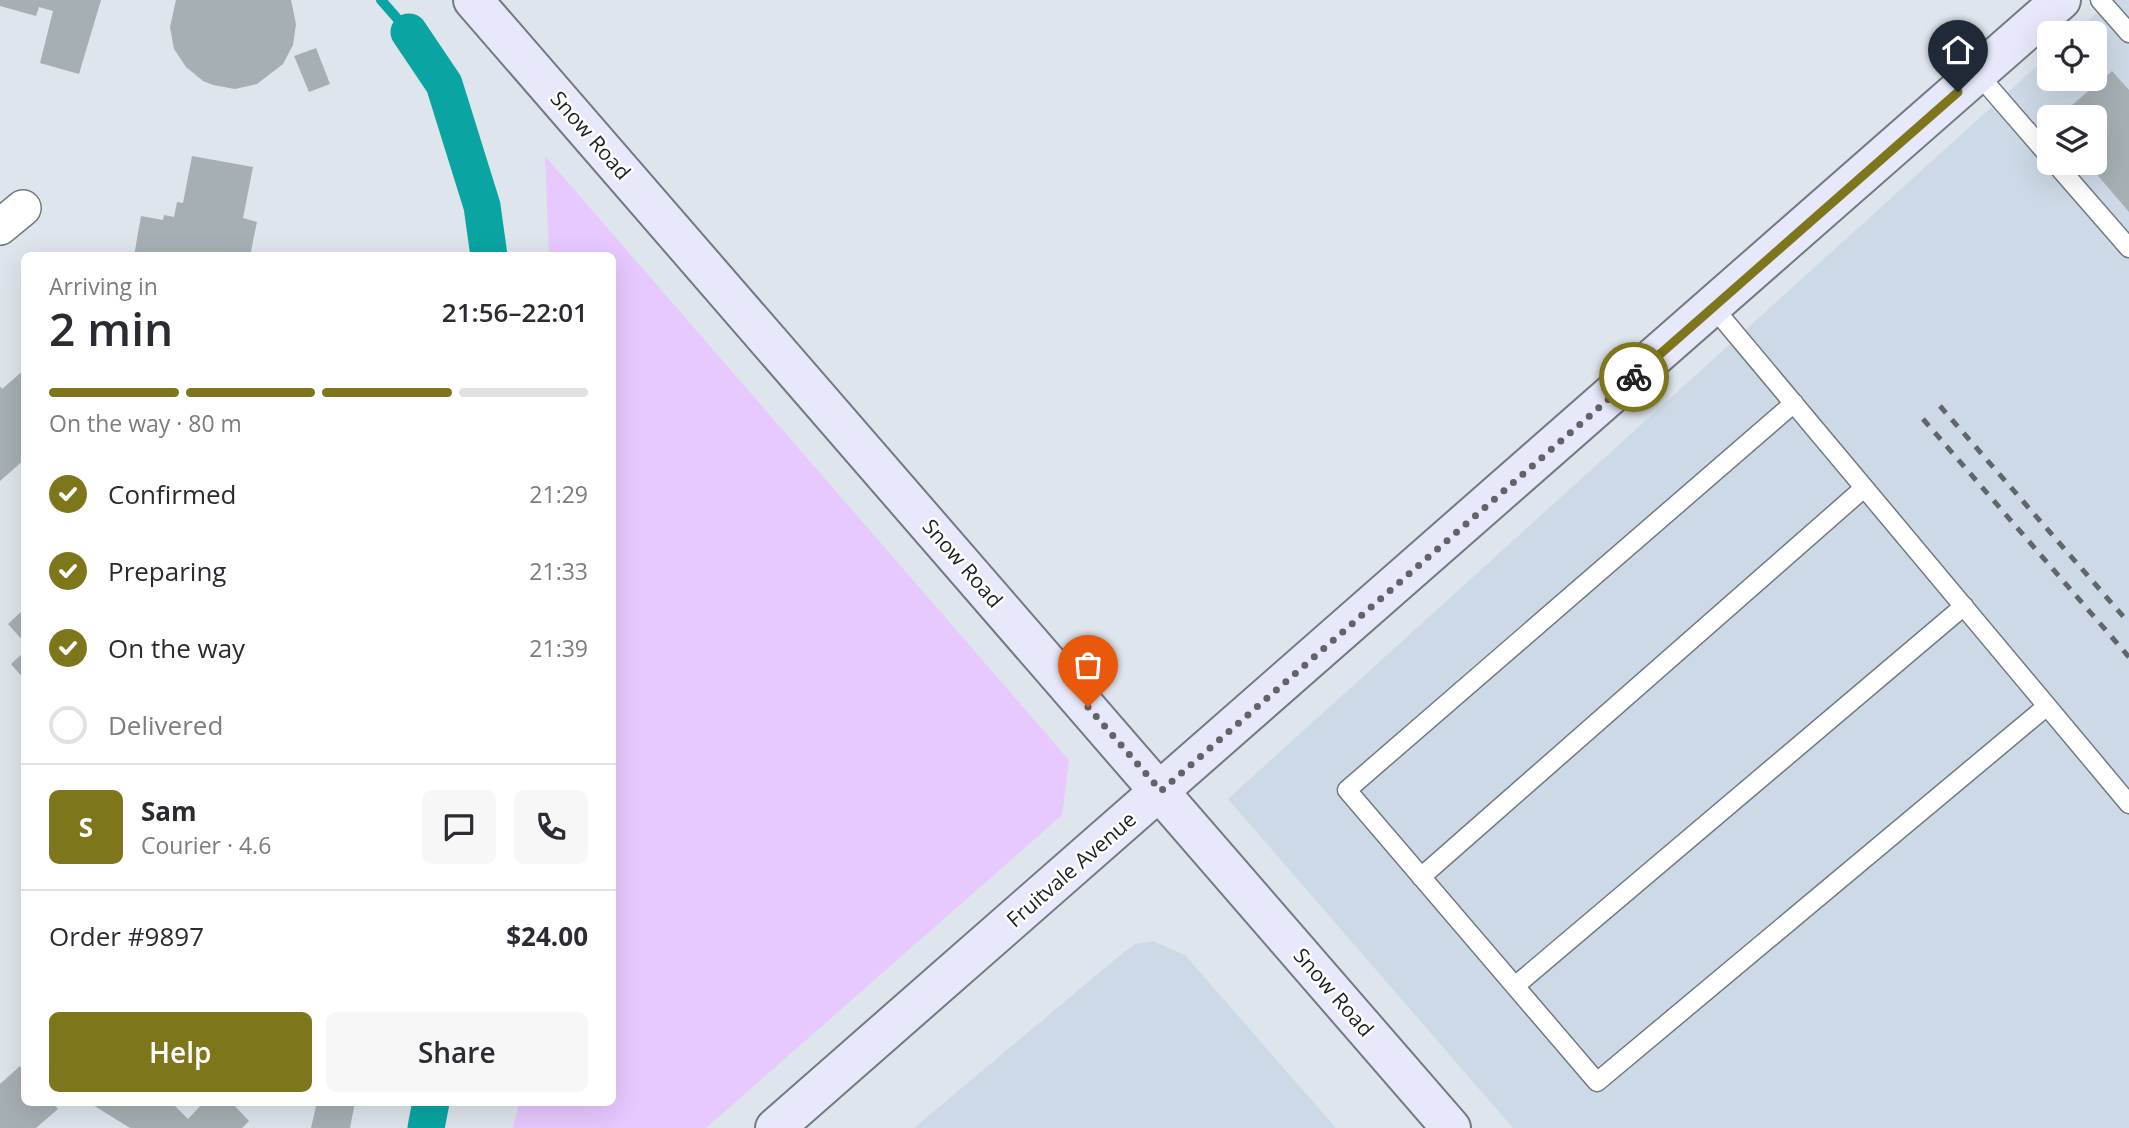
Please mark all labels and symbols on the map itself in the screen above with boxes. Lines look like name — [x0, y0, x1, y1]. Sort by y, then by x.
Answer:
pin — [1928, 20, 1988, 92]
street label: Snow Road — [545, 85, 637, 185]
courier — [1599, 342, 1669, 412]
street label: Snow Road — [917, 513, 1009, 613]
pin — [1058, 635, 1118, 707]
street label: Fruitvale Avenue — [1000, 805, 1142, 933]
street label: Snow Road — [1288, 942, 1380, 1042]

